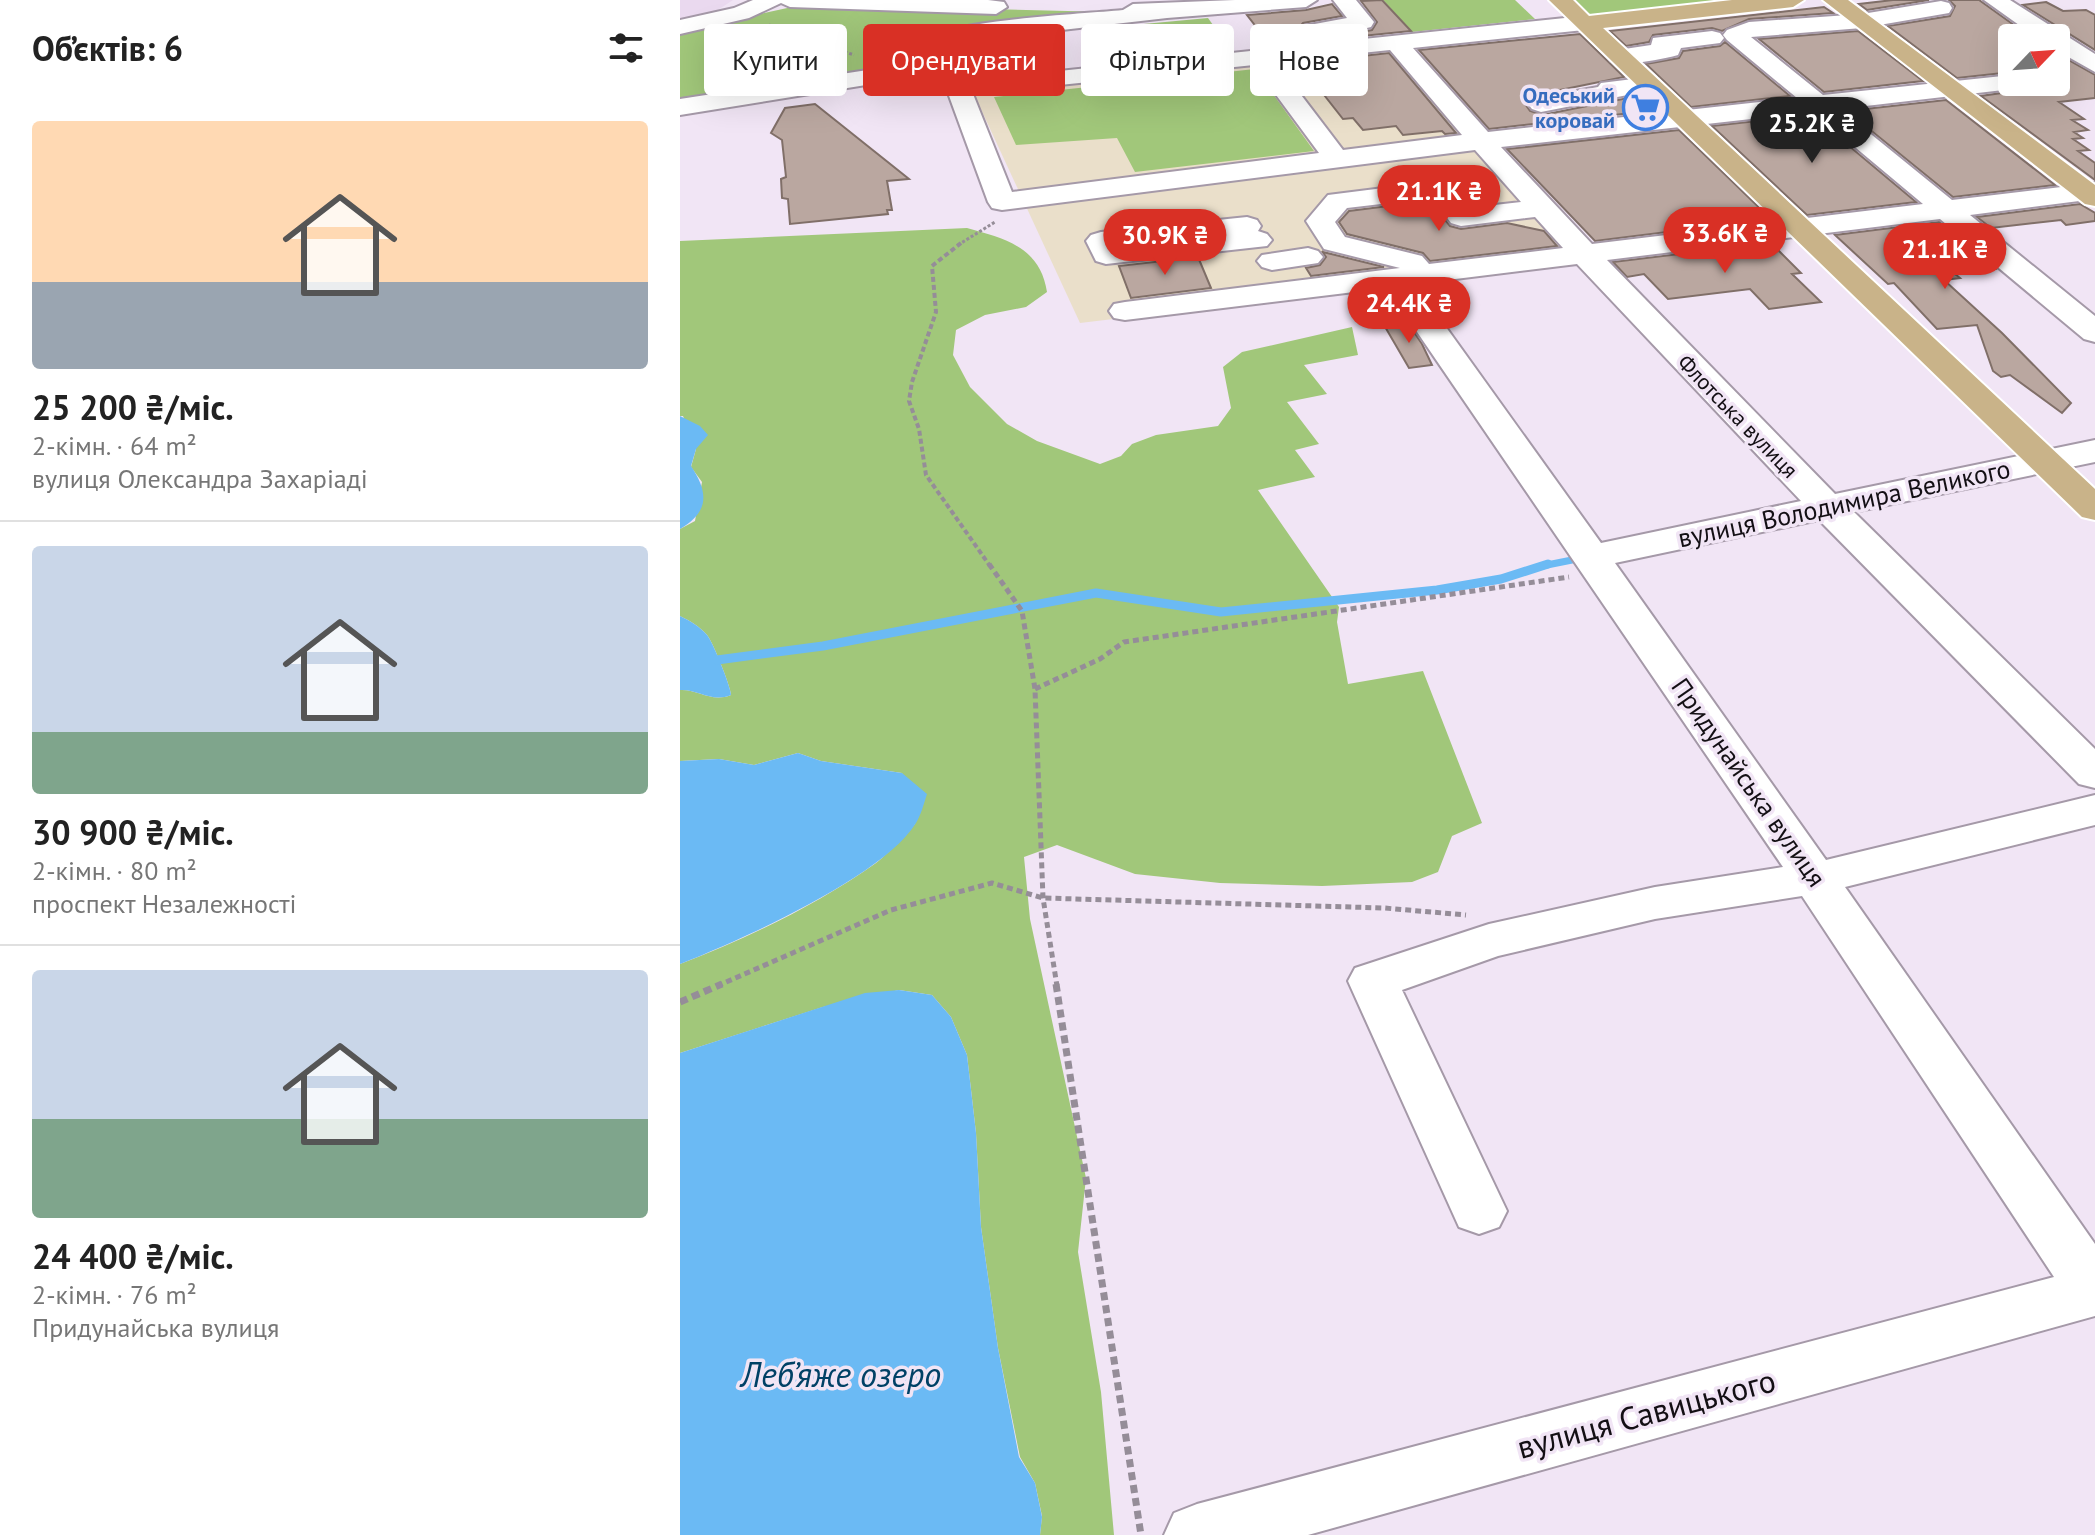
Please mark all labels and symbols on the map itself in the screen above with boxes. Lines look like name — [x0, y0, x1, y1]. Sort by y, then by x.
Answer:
north arrow — [1998, 24, 2070, 96]
place label: Одеський коровай — [1522, 81, 1615, 134]
supermarket icon: Одеський коровай — [1622, 84, 1670, 132]
pin: 25.2K ₴ — [1738, 97, 1886, 165]
pin: 21.1K ₴ — [1365, 165, 1513, 233]
pin: 33.6K ₴ — [1651, 207, 1799, 275]
pin: 30.9K ₴ — [1091, 209, 1239, 277]
pin: 21.1K ₴ — [1871, 223, 2019, 291]
pin: 24.4K ₴ — [1335, 277, 1483, 345]
street label: Флотська вулиця — [1672, 348, 1804, 484]
street label: вулиця Володимира Великого — [1675, 452, 2013, 554]
street label: Придунайська вулиця — [1665, 671, 1833, 893]
water label: Леб’яже озеро — [739, 1352, 941, 1396]
street label: вулиця Савицького — [1512, 1358, 1780, 1468]

